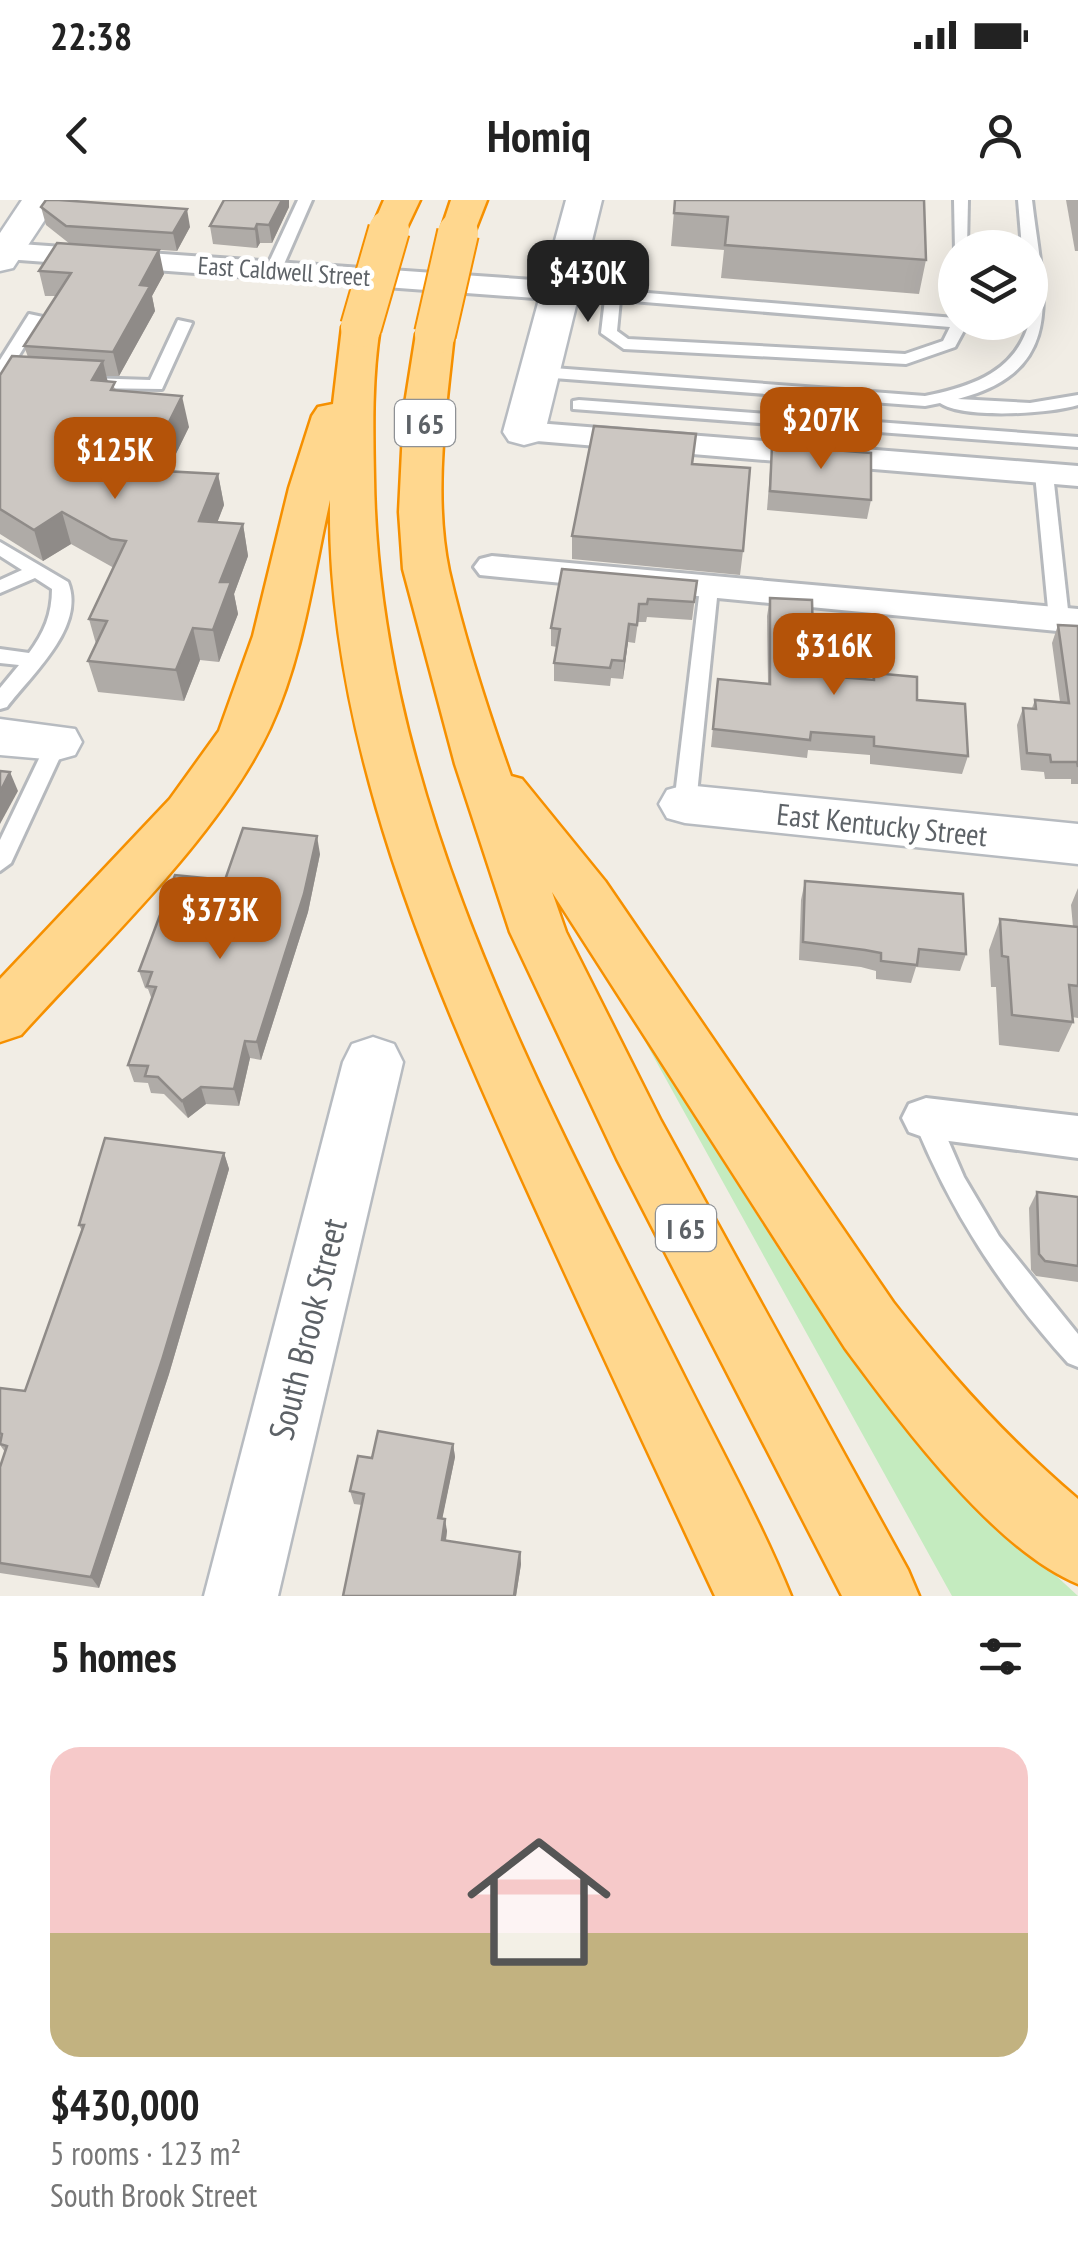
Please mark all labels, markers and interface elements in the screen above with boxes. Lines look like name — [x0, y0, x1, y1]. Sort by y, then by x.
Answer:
text: 22:38 — [50, 11, 132, 60]
text: Homiq — [487, 106, 591, 164]
icon: back — [50, 108, 105, 163]
icon: person — [973, 108, 1028, 163]
map controls — [938, 230, 1048, 340]
button: layers — [938, 230, 1048, 340]
pin: $430K — [518, 240, 658, 325]
street label: East Caldwell Street — [197, 249, 371, 293]
text: $430K — [549, 251, 627, 293]
pin: $207K — [751, 387, 891, 472]
text: $207K — [782, 398, 860, 440]
road number: I 65 — [395, 400, 455, 446]
pin: $125K — [45, 417, 185, 502]
text: $125K — [76, 428, 154, 470]
pin: $316K — [764, 613, 904, 698]
text: $316K — [795, 624, 873, 666]
street label: East Kentucky Street — [775, 794, 990, 855]
pin: $373K — [150, 877, 290, 962]
text: $373K — [181, 888, 259, 930]
road number: I 65 — [656, 1205, 716, 1251]
street label: South Brook Street — [257, 1213, 357, 1445]
text: 5 homes — [50, 1629, 177, 1684]
icon: filters — [973, 1629, 1028, 1684]
icon: home — [449, 1812, 629, 1992]
text: $430,000 — [50, 2077, 200, 2132]
text: 5 rooms · 123 m² — [50, 2132, 241, 2174]
text: South Brook Street — [50, 2174, 257, 2216]

